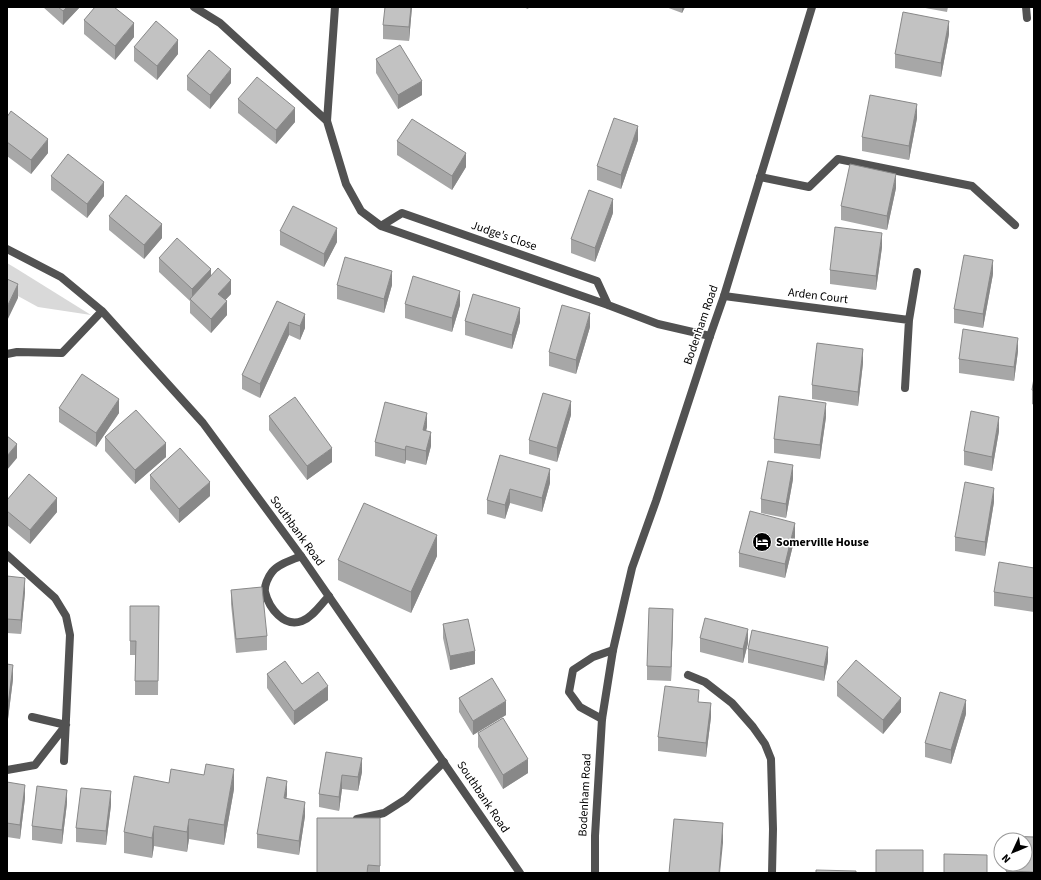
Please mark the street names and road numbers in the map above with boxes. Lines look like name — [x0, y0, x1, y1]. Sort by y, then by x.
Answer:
street label: Judge's Close — [469, 217, 539, 255]
street label: Bodenham Road — [679, 283, 723, 367]
street label: Arden Court — [787, 284, 849, 308]
street label: Southbank Road — [266, 492, 328, 570]
street label: Bodenham Road — [574, 753, 596, 837]
street label: Southbank Road — [453, 758, 513, 836]

